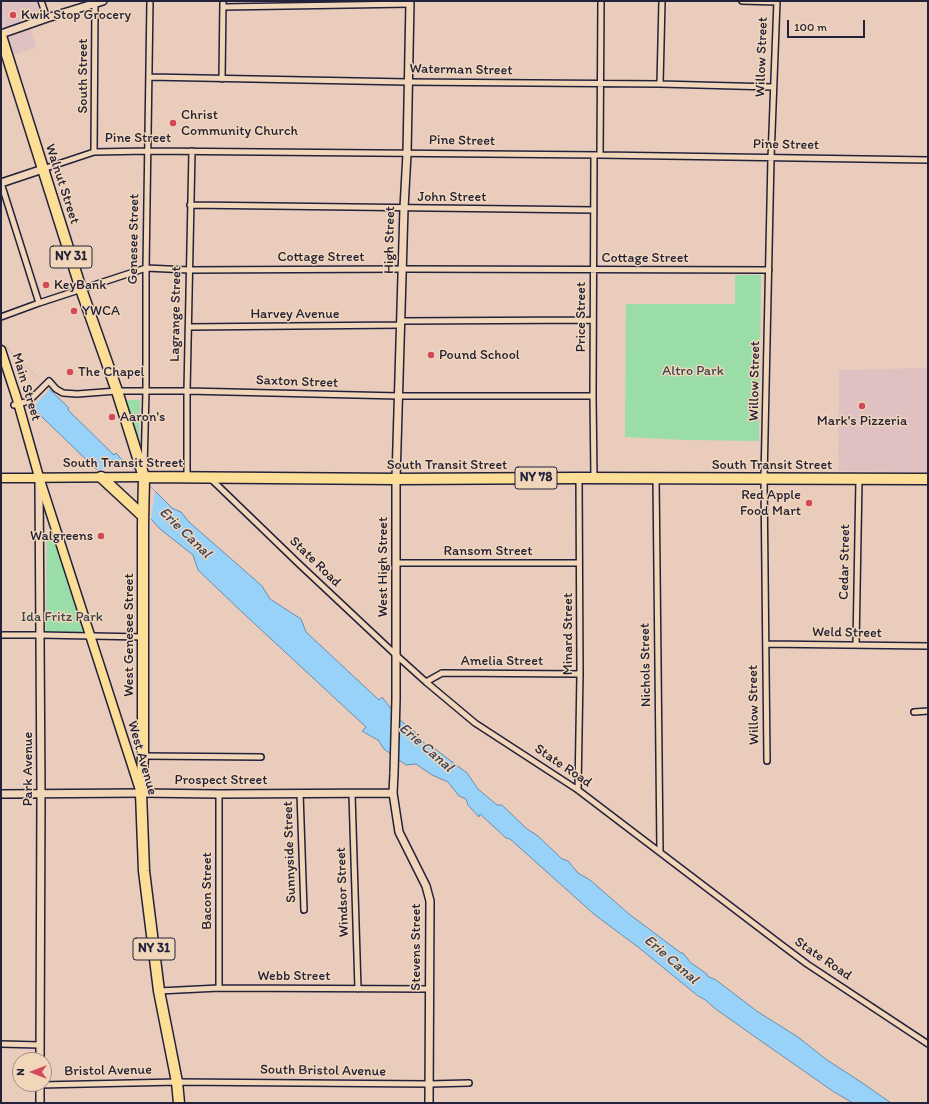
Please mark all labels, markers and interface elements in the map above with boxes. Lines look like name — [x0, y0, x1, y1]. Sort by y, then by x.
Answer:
place label: Kwik Stop Grocery — [21, 7, 131, 23]
marker: Kwik Stop Grocery — [8, 10, 18, 20]
scale bar — [789, 12, 867, 38]
street label: Willow Street — [752, 17, 772, 97]
text: 100 m — [794, 20, 827, 34]
street label: South Street — [75, 38, 91, 114]
street label: Waterman Street — [409, 61, 513, 79]
place label: Christ Community Church — [181, 107, 298, 140]
marker: Christ Community Church — [168, 118, 178, 128]
street label: Pine Street — [105, 130, 171, 146]
street label: Pine Street — [429, 132, 495, 150]
street label: Pine Street — [753, 136, 819, 154]
street label: Walnut Street — [41, 142, 83, 226]
street label: John Street — [418, 189, 486, 205]
street label: Genesee Street — [125, 194, 143, 284]
street label: High Street — [381, 206, 399, 274]
road number: NY 31 — [50, 246, 92, 268]
street label: Cottage Street — [277, 249, 365, 265]
street label: Cottage Street — [601, 250, 689, 266]
street label: Lagrange Street — [167, 266, 185, 362]
place label: KeyBank — [54, 277, 107, 293]
marker: KeyBank — [41, 280, 51, 290]
street label: Price Street — [573, 282, 589, 352]
place label: YWCA — [82, 303, 120, 319]
marker: YWCA — [69, 306, 79, 316]
street label: Harvey Avenue — [250, 306, 340, 322]
street label: Willow Street — [746, 341, 764, 421]
place label: Pound School — [439, 347, 520, 363]
marker: Pound School — [426, 350, 436, 360]
street label: Main Street — [8, 351, 44, 423]
park label: Altro Park — [662, 363, 724, 379]
place label: The Chapel — [78, 364, 145, 380]
marker: The Chapel — [65, 367, 75, 377]
street label: Saxton Street — [255, 372, 339, 392]
marker: Mark's Pizzeria — [857, 401, 867, 411]
place label: Aaron's — [120, 409, 165, 425]
marker: Aaron's — [107, 412, 117, 422]
place label: Mark's Pizzeria — [817, 413, 907, 429]
street label: South Transit Street — [63, 455, 183, 471]
street label: South Transit Street — [387, 457, 507, 473]
street label: South Transit Street — [712, 457, 832, 473]
road number: NY 78 — [515, 467, 557, 489]
place label: Red Apple Food Mart — [740, 487, 801, 520]
marker: Red Apple Food Mart — [804, 498, 814, 508]
water label: Erie Canal — [155, 504, 215, 562]
street label: West High Street — [375, 517, 391, 617]
street label: Cedar Street — [836, 524, 854, 600]
place label: Walgreens — [30, 528, 93, 544]
marker: Walgreens — [96, 531, 106, 541]
street label: State Road — [286, 533, 344, 591]
street label: Ransom Street — [444, 543, 532, 559]
street label: West Genesee Street — [121, 573, 137, 697]
street label: Minard Street — [560, 593, 576, 675]
park label: Ida Fritz Park — [21, 609, 103, 625]
street label: Nichols Street — [637, 623, 655, 707]
street label: Weld Street — [812, 624, 882, 642]
street label: Amelia Street — [461, 653, 543, 669]
street label: Willow Street — [745, 665, 763, 745]
street label: West Avenue — [123, 719, 161, 797]
water label: Erie Canal — [395, 720, 457, 776]
street label: Park Avenue — [20, 732, 36, 806]
street label: State Road — [531, 741, 595, 791]
street label: Prospect Street — [175, 772, 267, 788]
street label: Sunnyside Street — [280, 801, 300, 903]
street label: Windsor Street — [333, 847, 353, 937]
street label: Bacon Street — [199, 852, 215, 930]
street label: Stevens Street — [408, 903, 424, 991]
water label: Erie Canal — [640, 932, 702, 988]
street label: State Road — [791, 934, 855, 984]
road number: NY 31 — [133, 938, 175, 960]
street label: Webb Street — [258, 968, 330, 984]
north arrow — [12, 1052, 52, 1092]
street label: Bristol Avenue — [64, 1062, 152, 1080]
street label: South Bristol Avenue — [260, 1062, 386, 1080]
text: N — [14, 1068, 27, 1076]

